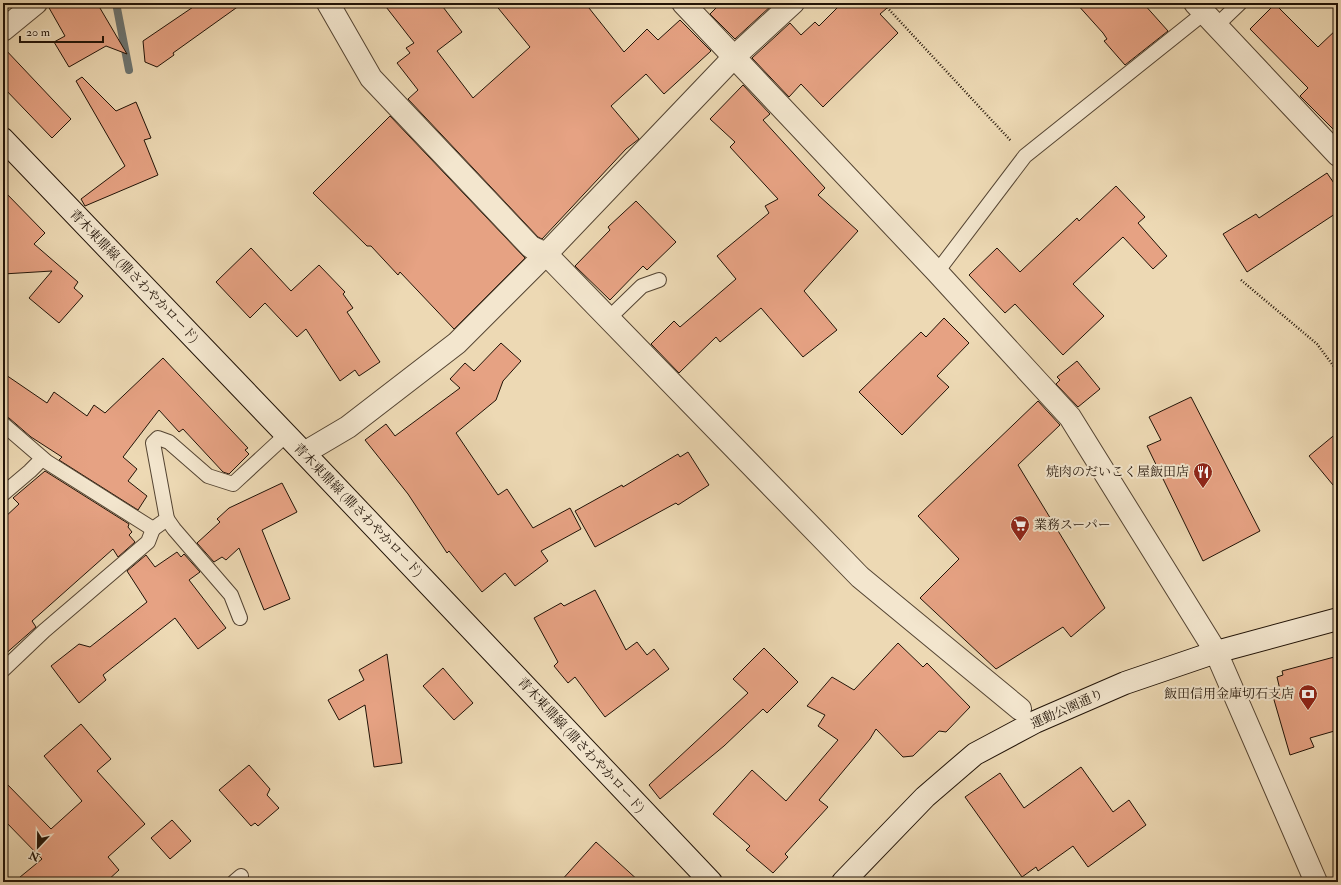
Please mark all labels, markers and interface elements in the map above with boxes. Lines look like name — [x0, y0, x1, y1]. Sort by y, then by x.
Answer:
scale bar — [20, 18, 103, 44]
text: 20 m — [26, 25, 51, 40]
street label: 青木東鼎線 (鼎さわやかロード) — [66, 206, 202, 346]
street label: 青木東鼎線 (鼎さわやかロード) — [290, 440, 426, 580]
restaurant icon: 焼肉のだいこく屋飯田店 — [1192, 461, 1214, 489]
place label: 焼肉のだいこく屋飯田店 — [1046, 464, 1189, 480]
supermarket icon: 業務スーパー — [1009, 514, 1031, 542]
place label: 業務スーパー — [1034, 517, 1111, 533]
street label: 青木東鼎線 (鼎さわやかロード) — [514, 674, 648, 816]
bank icon: 飯田信用金庫切石支店 — [1297, 683, 1319, 711]
street label: 運動公園通り — [1028, 686, 1106, 732]
place label: 飯田信用金庫切石支店 — [1164, 686, 1294, 702]
north arrow — [18, 827, 58, 867]
text: N — [26, 848, 42, 864]

